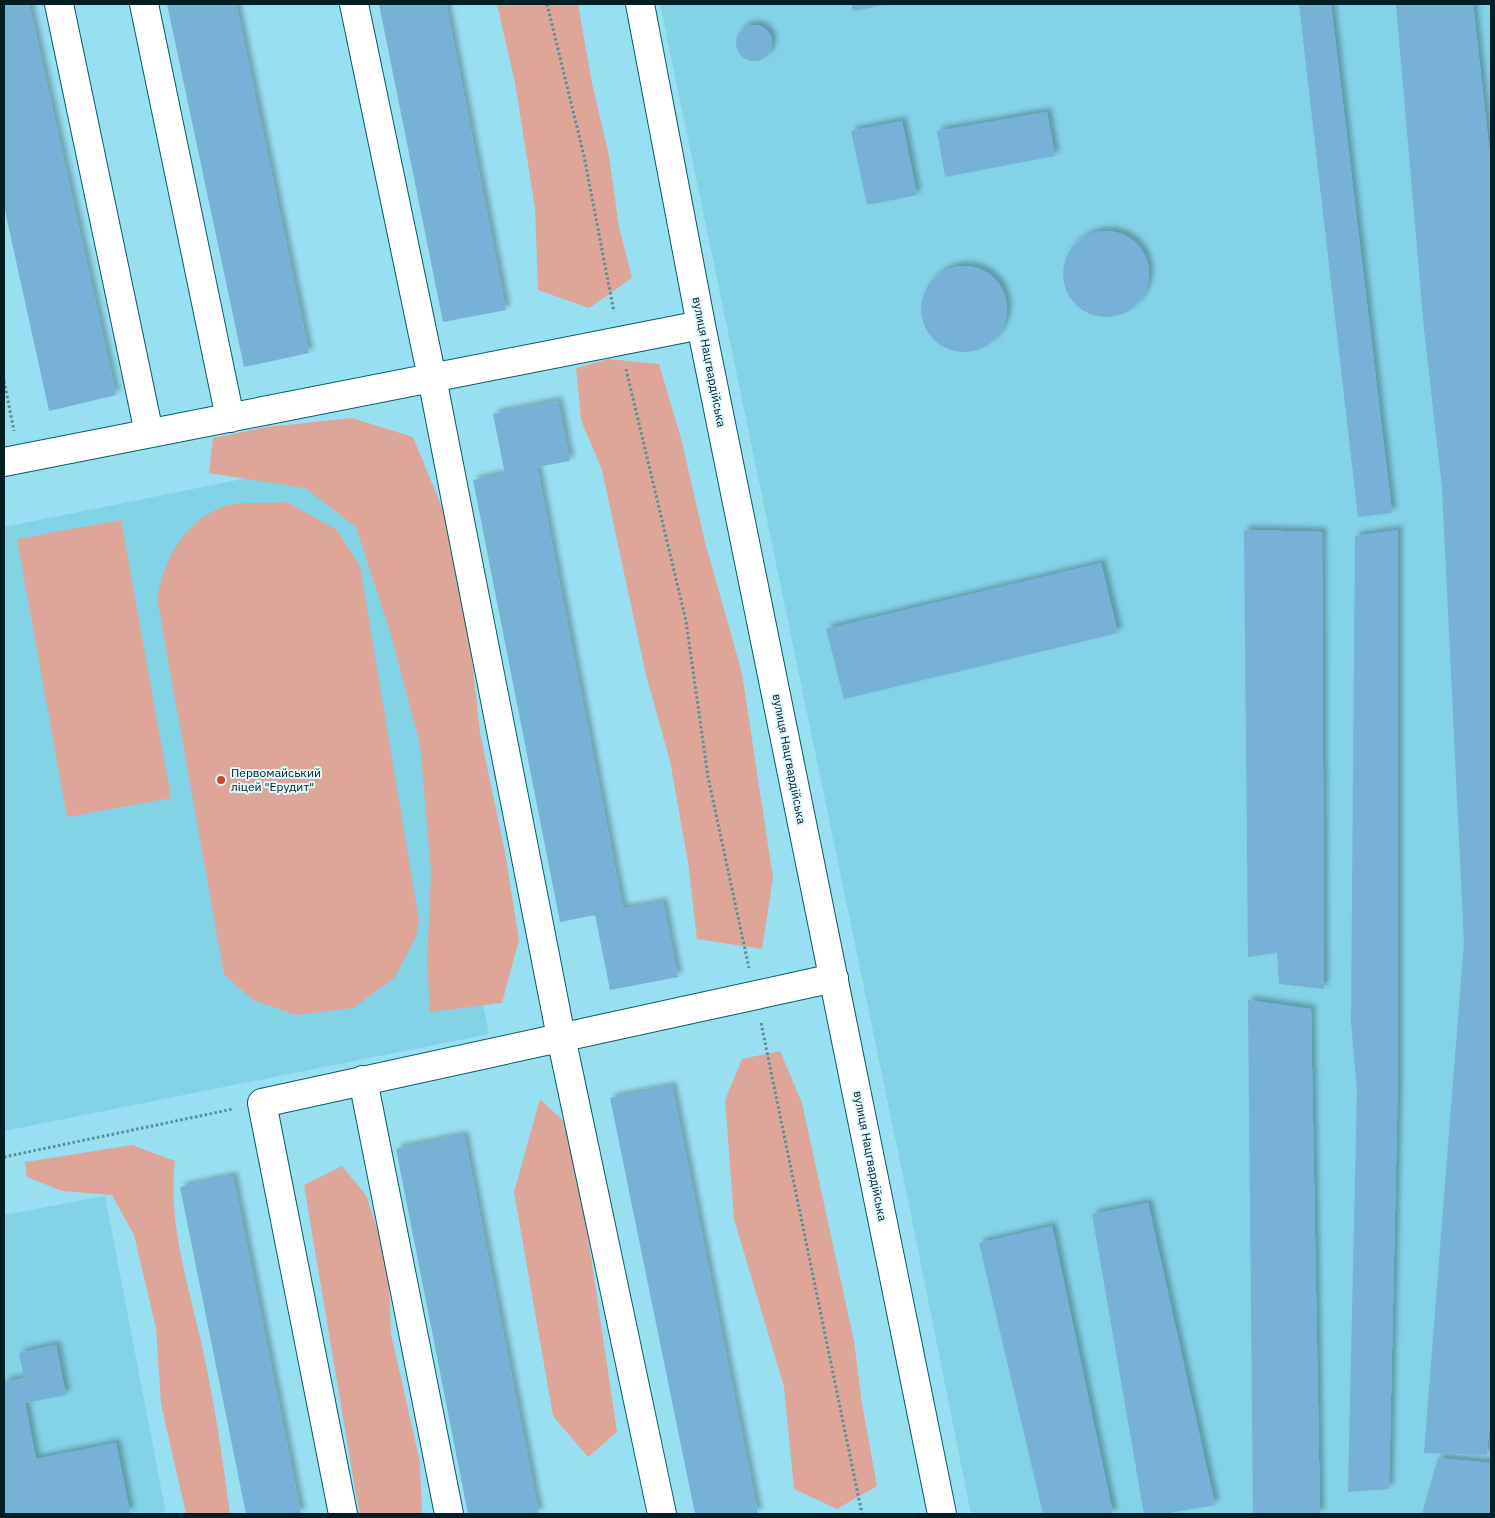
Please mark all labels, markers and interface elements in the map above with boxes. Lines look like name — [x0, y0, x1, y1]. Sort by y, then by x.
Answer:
street label: вулиця Нацгвардійська — [689, 296, 730, 429]
street label: вулиця Нацгвардійська — [769, 693, 810, 826]
place label: Первомайський ліцей "Ерудит" — [231, 765, 321, 794]
marker: Первомайський ліцей "Ерудит" — [215, 774, 227, 786]
street label: вулиця Нацгвардійська — [850, 1090, 891, 1223]

